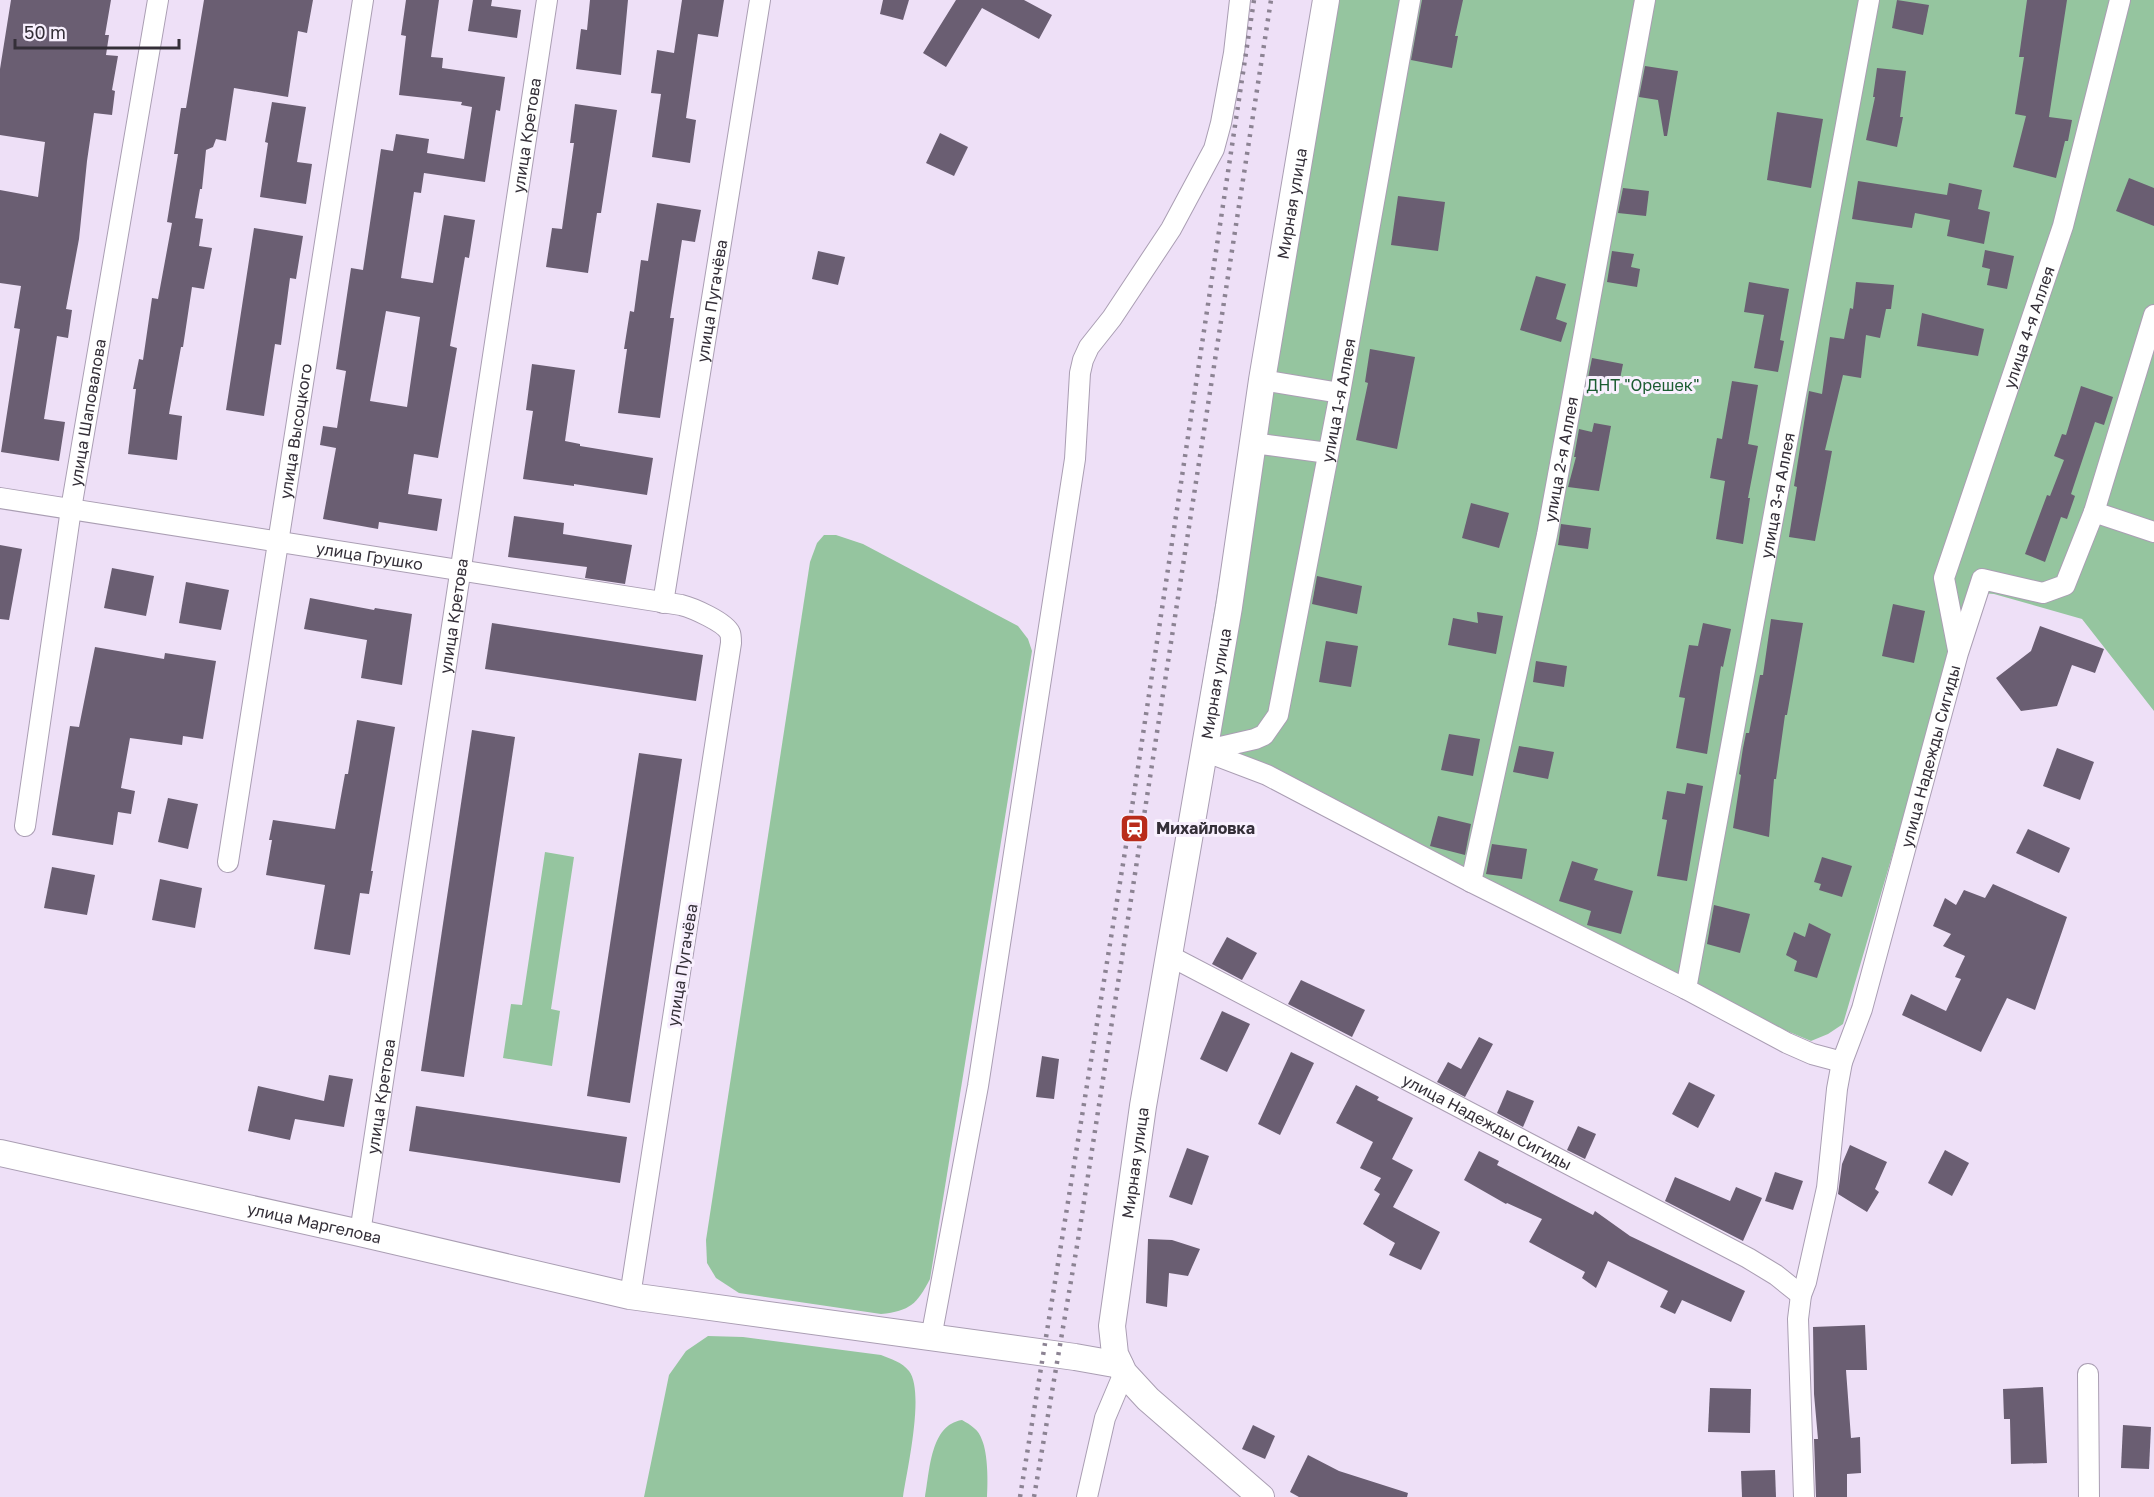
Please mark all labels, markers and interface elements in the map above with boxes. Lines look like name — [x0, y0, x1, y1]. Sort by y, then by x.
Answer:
scale bar — [15, 12, 178, 50]
text: 50 m — [24, 21, 66, 43]
street label: улица Кретова — [508, 76, 545, 195]
street label: Мирная улица — [1273, 147, 1311, 261]
street label: улица Пугачёва — [692, 238, 731, 364]
street label: улица 4-я Аллея — [1999, 263, 2059, 391]
street label: улица Шаповалова — [65, 337, 110, 488]
street label: улица 1-я Аллея — [1317, 337, 1360, 464]
street label: улица Высоцкого — [275, 362, 316, 500]
park label: ДНТ "Орешек" — [1587, 375, 1699, 395]
street label: улица 2-я Аллея — [1539, 395, 1582, 524]
street label: улица 3-я Аллея — [1756, 431, 1799, 560]
street label: улица Грушко — [315, 538, 424, 574]
street label: улица Кретова — [435, 557, 472, 675]
street label: Мирная улица — [1196, 627, 1235, 741]
street label: улица Надежды Сигиды — [1896, 663, 1964, 850]
station icon: Михайловка — [1119, 812, 1151, 844]
place label: Михайловка — [1156, 818, 1255, 838]
street label: улица Пугачёва — [662, 902, 702, 1028]
street label: улица Кретова — [362, 1037, 399, 1156]
street label: улица Надежды Сигиды — [1399, 1069, 1575, 1174]
street label: Мирная улица — [1117, 1106, 1153, 1220]
street label: улица Маргелова — [245, 1198, 383, 1248]

